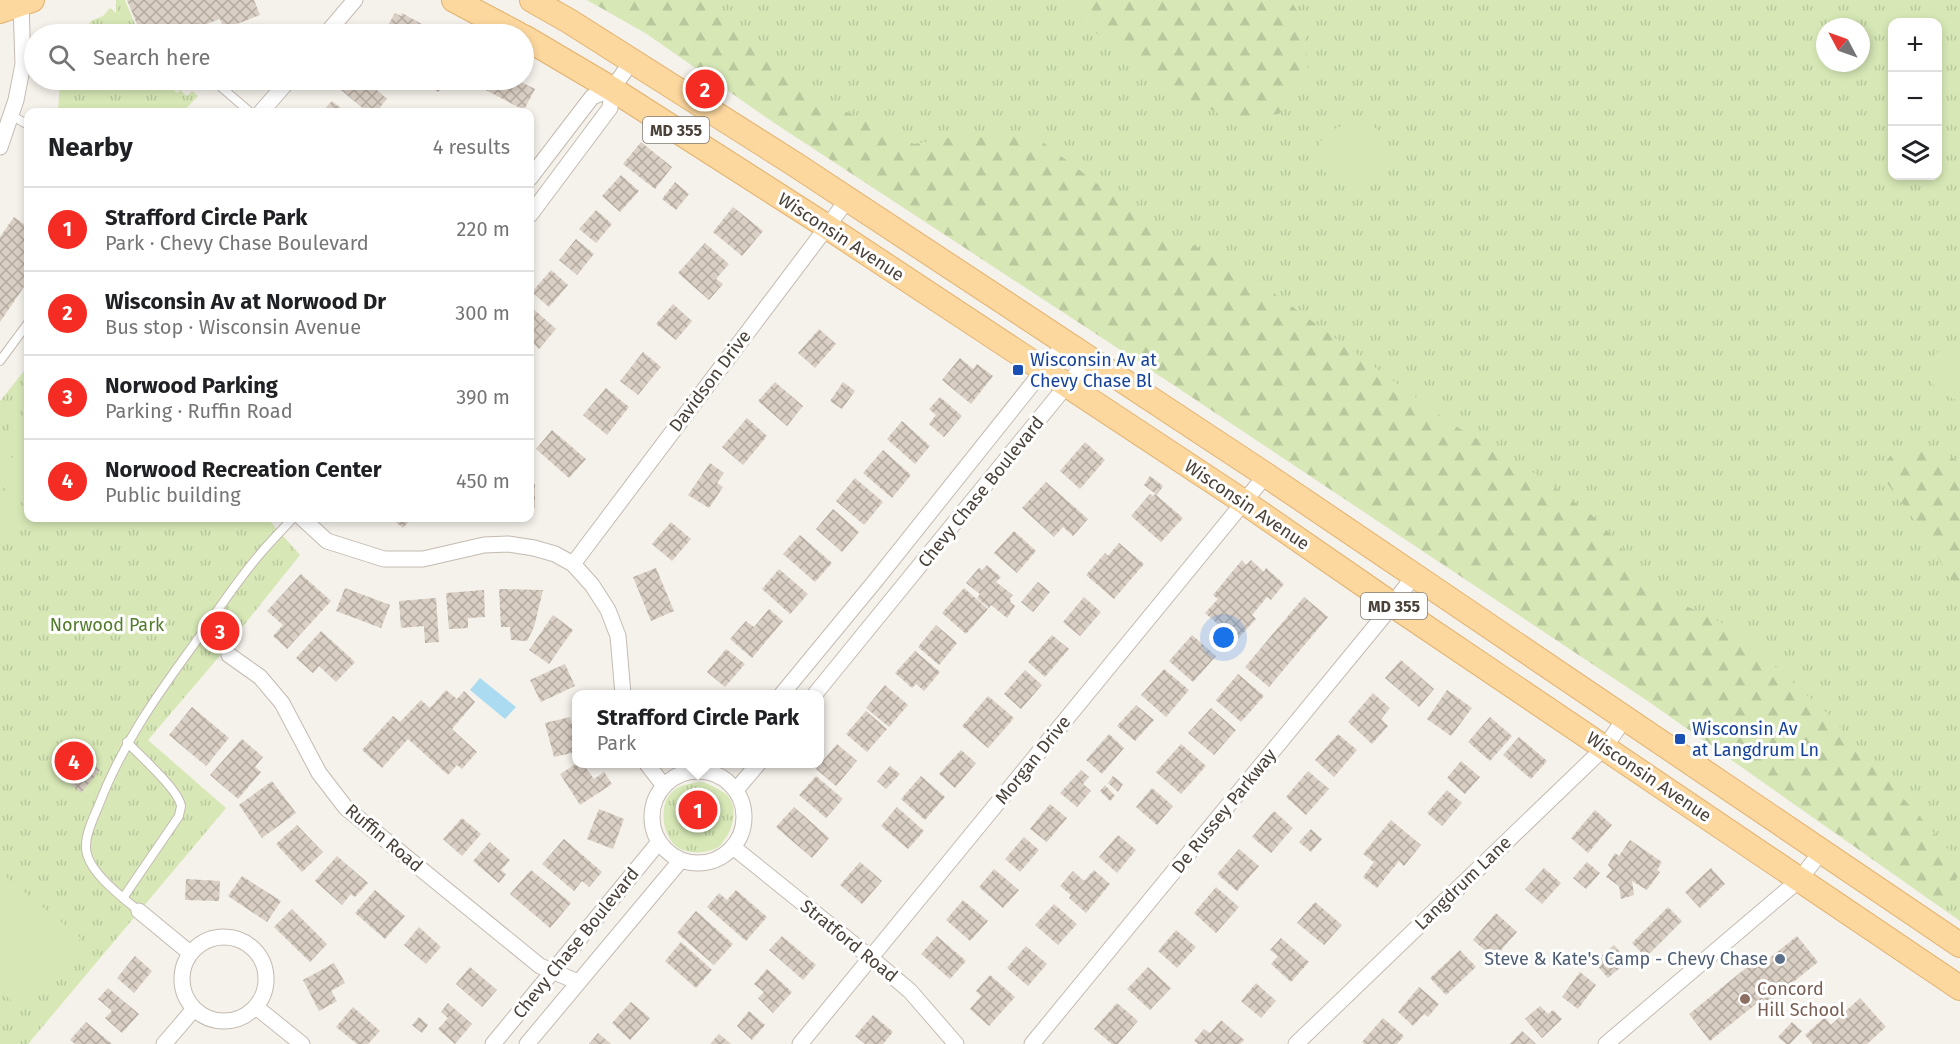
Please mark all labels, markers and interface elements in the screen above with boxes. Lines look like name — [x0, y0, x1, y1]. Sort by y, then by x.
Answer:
north arrow — [1816, 18, 1870, 72]
map controls — [1888, 18, 1942, 180]
button: + — [1888, 18, 1942, 72]
search box — [24, 24, 534, 90]
icon: search — [45, 41, 78, 74]
text: Search here — [93, 44, 211, 71]
pin: 2 — [686, 66, 724, 112]
button: − — [1888, 72, 1942, 126]
road number: MD 355 — [643, 117, 709, 143]
button: layers — [1888, 126, 1942, 180]
text: Nearby — [48, 132, 133, 163]
text: 4 results — [433, 135, 510, 159]
street label: Wisconsin Avenue — [774, 188, 908, 286]
text: Strafford Circle Park — [105, 204, 307, 231]
text: 1 — [63, 217, 72, 241]
text: 220 m — [457, 217, 510, 241]
text: Park · Chevy Chase Boulevard — [105, 231, 369, 255]
text: Wisconsin Av at Norwood Dr — [105, 288, 386, 315]
text: 2 — [62, 301, 73, 325]
text: 300 m — [455, 301, 510, 325]
text: Bus stop · Wisconsin Avenue — [105, 315, 361, 339]
street label: Davidson Drive — [664, 326, 756, 436]
place label: Wisconsin Av at Chevy Chase Bl — [1030, 349, 1157, 392]
marker: Wisconsin Av at Chevy Chase Bl — [1011, 363, 1025, 377]
text: Norwood Parking — [105, 372, 278, 399]
text: 3 — [62, 385, 73, 409]
text: 390 m — [456, 385, 510, 409]
text: Parking · Ruffin Road — [105, 399, 293, 423]
street label: Chevy Chase Boulevard — [913, 412, 1049, 572]
street label: Wisconsin Avenue — [1180, 455, 1314, 555]
text: Norwood Recreation Center — [105, 456, 381, 483]
text: 4 — [62, 469, 73, 493]
text: 450 m — [456, 469, 510, 493]
text: Public building — [105, 483, 241, 507]
road number: MD 355 — [1361, 593, 1427, 619]
pin: 3 — [200, 608, 240, 654]
park label: Norwood Park — [50, 614, 165, 636]
your location — [1209, 623, 1238, 652]
popup — [572, 690, 824, 768]
text: Strafford Circle Park — [597, 704, 799, 731]
street label: Morgan Drive — [991, 711, 1075, 809]
place label: Wisconsin Av at Langdrum Ln — [1692, 718, 1819, 761]
street label: Wisconsin Avenue — [1582, 727, 1716, 827]
text: Park — [597, 731, 636, 755]
marker: Wisconsin Av at Langdrum Ln — [1673, 732, 1687, 746]
pin: 4 — [54, 738, 94, 783]
street label: De Russey Parkway — [1167, 744, 1281, 878]
pin: 1 — [678, 788, 718, 832]
street label: Ruffin Road — [341, 799, 427, 877]
street label: Langdrum Lane — [1410, 831, 1516, 935]
street label: Chevy Chase Boulevard — [508, 863, 644, 1023]
street label: Stratford Road — [796, 895, 902, 987]
place label: Steve & Kate's Camp - Chevy Chase — [1484, 948, 1768, 970]
marker: Steve & Kate's Camp - Chevy Chase — [1773, 952, 1787, 966]
place label: Concord Hill School — [1757, 978, 1845, 1021]
marker: Concord Hill School — [1738, 992, 1752, 1006]

